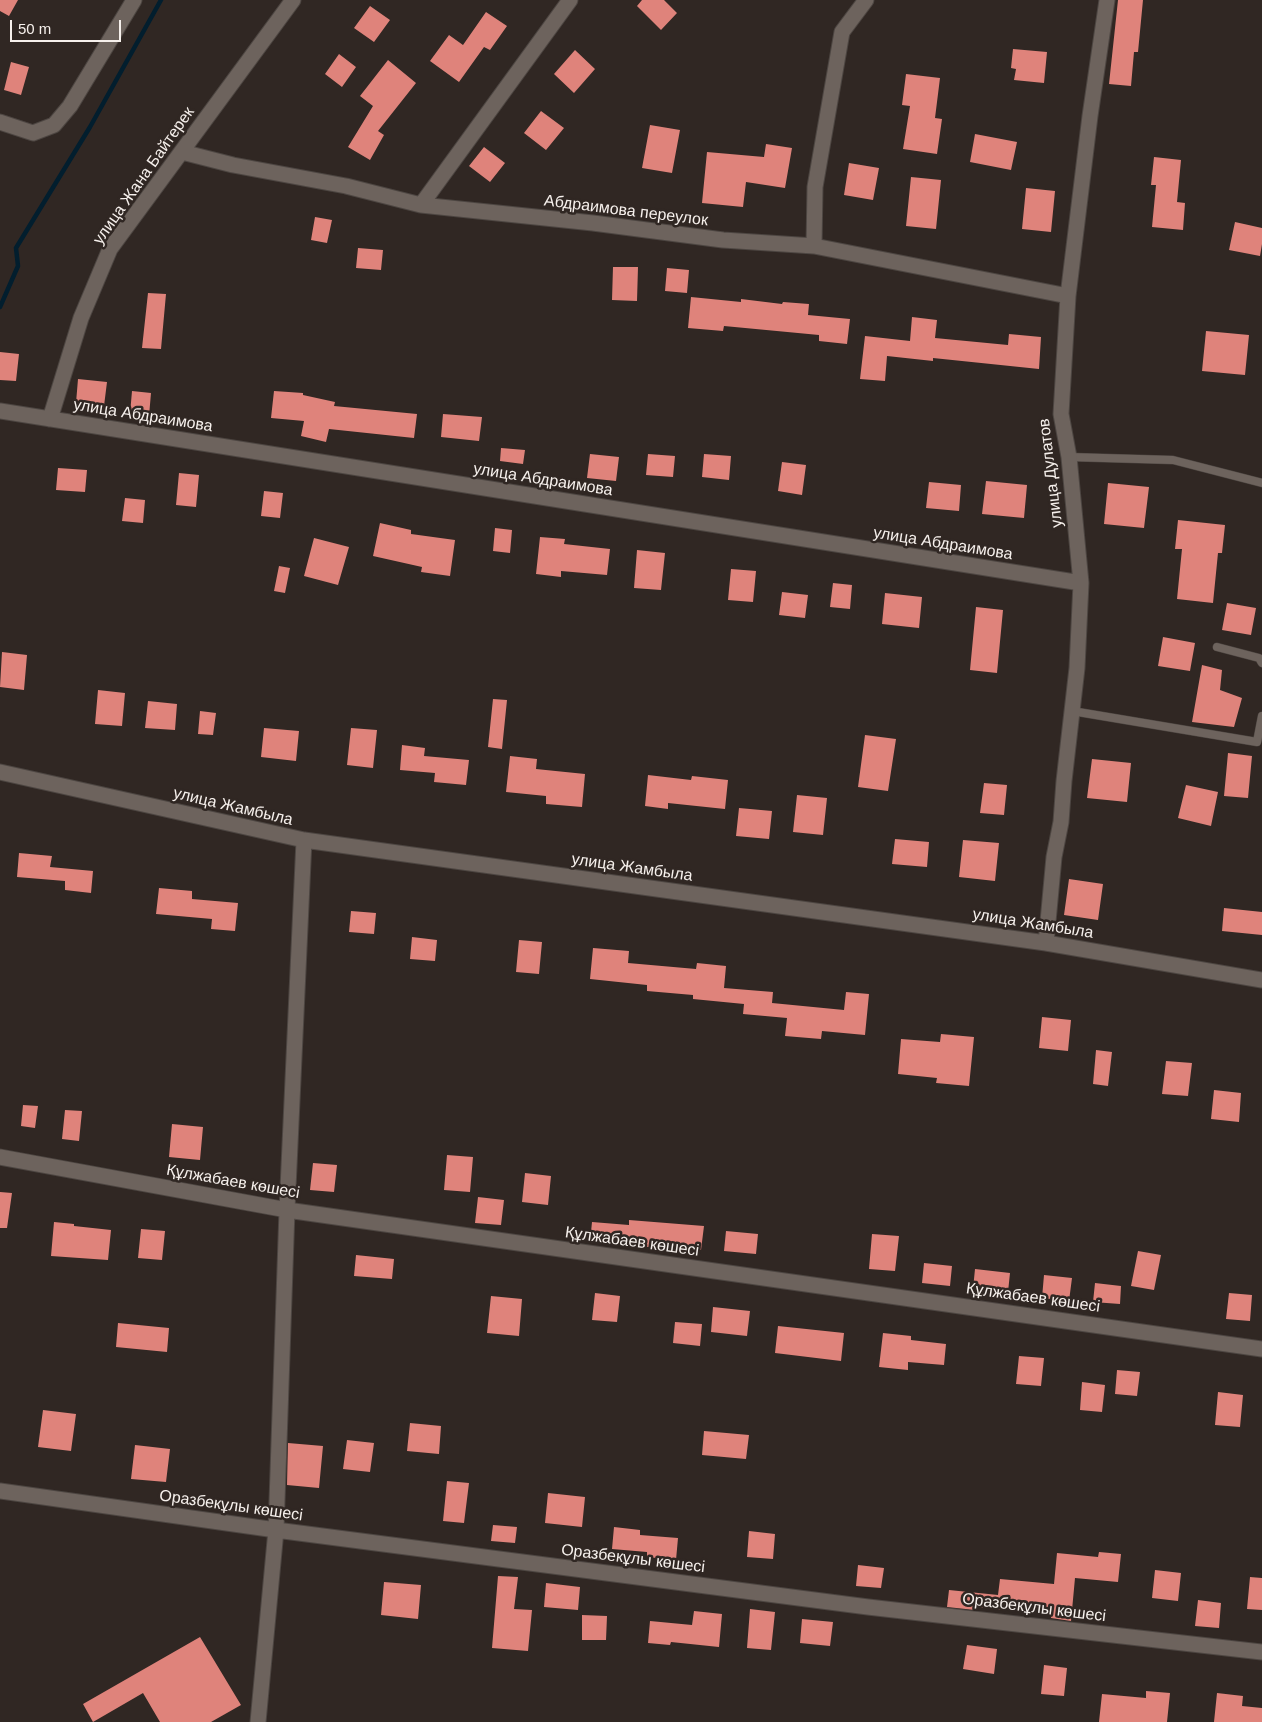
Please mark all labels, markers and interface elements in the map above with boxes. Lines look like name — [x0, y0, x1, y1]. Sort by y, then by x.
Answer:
scale bar — [12, 10, 124, 42]
text: 50 m — [18, 20, 51, 37]
street label: улица Жана Байтерек — [89, 103, 199, 249]
street label: Абдраимова переулок — [543, 191, 709, 231]
street label: улица Абдраимова — [72, 396, 214, 436]
street label: улица Дулатов — [1035, 417, 1067, 529]
street label: улица Абдраимова — [472, 460, 614, 500]
street label: улица Абдраимова — [872, 524, 1014, 564]
street label: улица Жамбыла — [171, 784, 295, 830]
street label: улица Жамбыла — [570, 850, 694, 886]
street label: улица Жамбыла — [971, 905, 1095, 943]
street label: Құлжабаев көшесі — [165, 1161, 301, 1203]
street label: Құлжабаев көшесі — [564, 1223, 700, 1261]
street label: Құлжабаев көшесі — [965, 1279, 1101, 1317]
street label: Оразбекұлы көшесі — [158, 1486, 304, 1526]
street label: Оразбекұлы көшесі — [560, 1541, 706, 1577]
street label: Оразбекұлы көшесі — [961, 1590, 1107, 1626]

